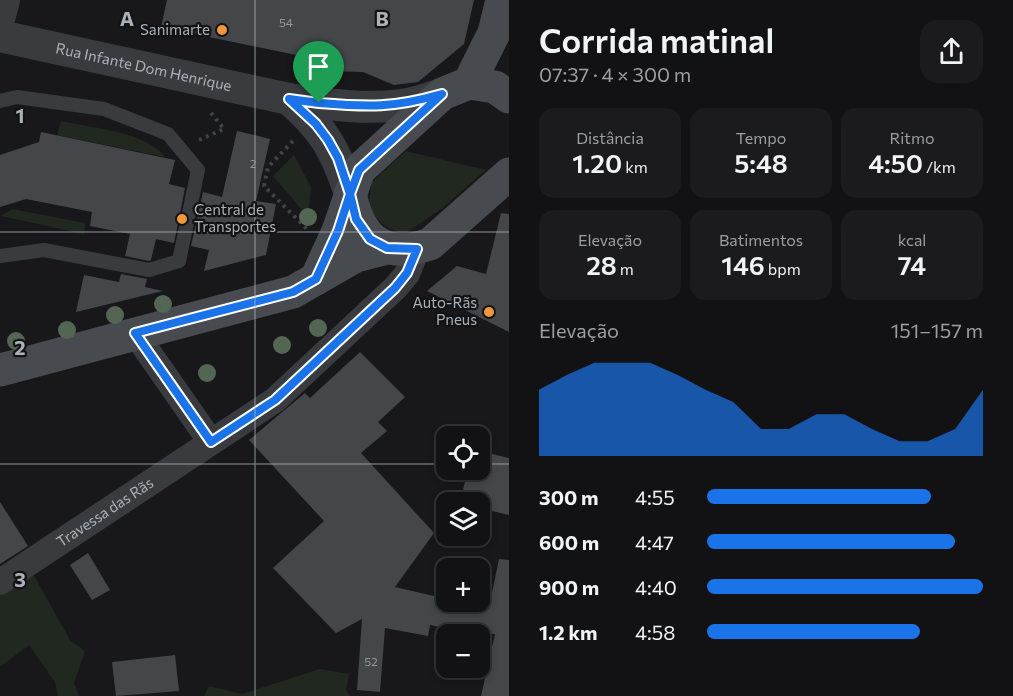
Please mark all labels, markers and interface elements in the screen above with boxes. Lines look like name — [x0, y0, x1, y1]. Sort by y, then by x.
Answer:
text: A — [120, 6, 134, 30]
text: B — [375, 6, 389, 30]
house number: 54 — [279, 15, 293, 29]
text: Corrida matinal — [539, 19, 774, 60]
place label: Sanimarte — [140, 20, 210, 38]
button: share — [920, 20, 983, 83]
marker: Sanimarte — [215, 23, 229, 37]
street label: Rua Infante Dom Henrique — [54, 38, 234, 94]
pin — [293, 41, 344, 103]
icon: arrive — [302, 50, 335, 83]
text: 07:37 · 4 × 300 m — [539, 62, 691, 86]
text: 1 — [15, 103, 25, 127]
text: Distância — [576, 128, 644, 147]
text: Tempo — [736, 128, 786, 147]
text: Ritmo — [890, 128, 934, 147]
text: 1.20 — [572, 147, 622, 178]
text: 5:48 — [734, 147, 788, 178]
text: 4:50 — [868, 147, 923, 178]
house number: 2 — [250, 156, 257, 170]
text: km — [622, 157, 648, 176]
text: /km — [923, 157, 956, 176]
place label: Central de Transportes — [194, 200, 276, 235]
marker: Central de Transportes — [175, 212, 189, 226]
text: Elevação — [578, 230, 642, 249]
text: Batimentos — [719, 230, 803, 249]
text: kcal — [898, 230, 926, 249]
text: 28 — [586, 249, 617, 280]
text: 146 — [721, 249, 765, 280]
text: 74 — [898, 249, 926, 280]
text: m — [617, 259, 634, 278]
text: bpm — [765, 259, 801, 278]
place label: Auto-Rãs Pneus — [412, 293, 477, 328]
marker: Auto-Rãs Pneus — [482, 305, 496, 319]
text: Elevação — [539, 318, 619, 342]
text: 151–157 m — [891, 318, 983, 342]
text: 2 — [14, 335, 26, 359]
map controls — [436, 426, 490, 678]
button: locate — [436, 426, 490, 480]
street label: Travessa das Rãs — [53, 473, 157, 550]
text: 300 m — [539, 485, 599, 509]
text: 4:55 — [635, 485, 675, 509]
button: layers — [436, 492, 490, 546]
text: 600 m — [539, 530, 599, 554]
text: 4:47 — [635, 530, 674, 554]
button: + — [436, 558, 490, 612]
text: 3 — [14, 567, 26, 591]
text: 900 m — [539, 575, 599, 599]
text: 4:40 — [635, 575, 677, 599]
text: 1.2 km — [539, 620, 597, 644]
text: 4:58 — [635, 620, 675, 644]
button: − — [436, 624, 490, 678]
house number: 52 — [364, 654, 378, 668]

